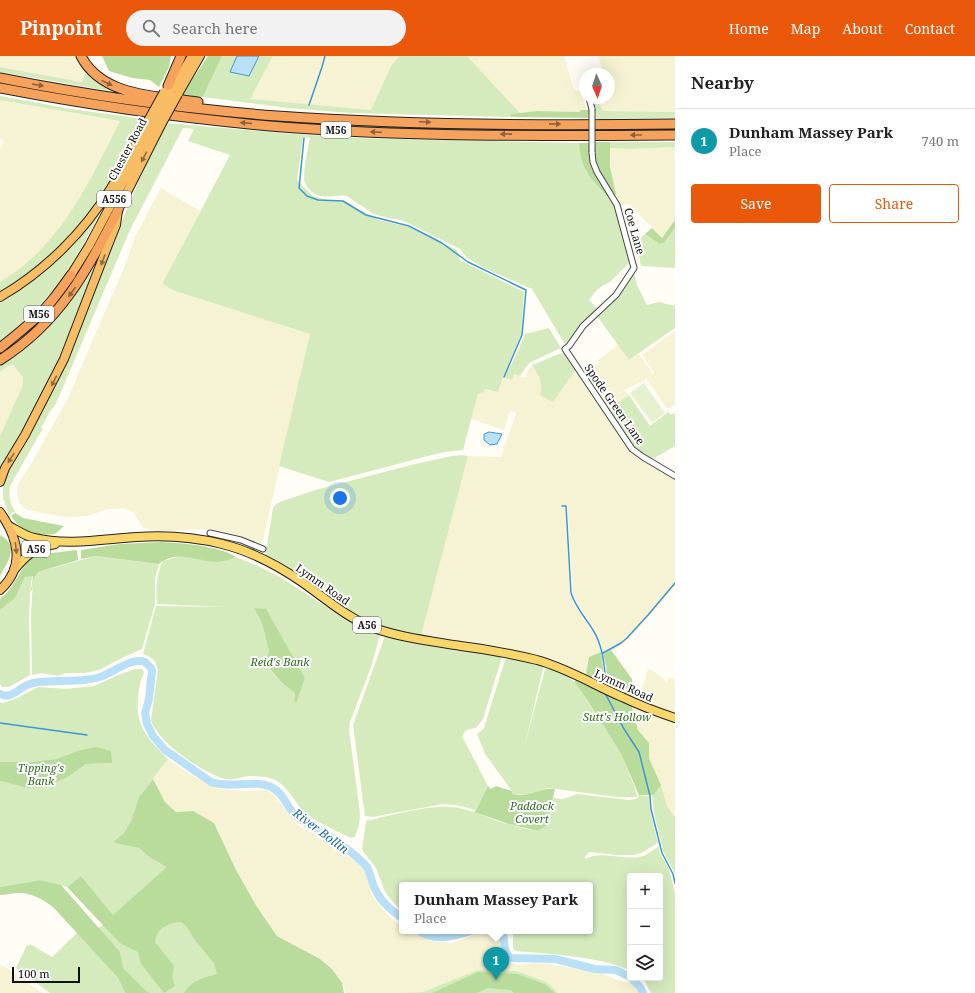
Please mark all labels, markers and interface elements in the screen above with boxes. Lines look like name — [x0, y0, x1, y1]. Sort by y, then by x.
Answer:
search box — [126, 10, 406, 46]
text: Pinpoint — [20, 15, 102, 41]
icon: search — [140, 17, 162, 39]
text: Search here — [172, 18, 258, 38]
text: Home — [729, 19, 769, 38]
text: Map — [791, 19, 820, 38]
text: About — [842, 19, 883, 38]
text: Contact — [905, 19, 955, 38]
north arrow — [579, 68, 615, 104]
text: Nearby — [691, 71, 754, 94]
one-way arrow — [102, 80, 113, 86]
one-way arrow — [32, 82, 44, 88]
street label: Chester Road — [104, 115, 150, 183]
one-way arrow — [419, 119, 432, 125]
one-way arrow — [240, 120, 252, 127]
one-way arrow — [549, 121, 562, 127]
road number: M56 — [321, 122, 351, 138]
text: Dunham Massey Park — [729, 122, 893, 142]
one-way arrow — [370, 128, 382, 135]
one-way arrow — [499, 131, 512, 137]
one-way arrow — [629, 132, 642, 138]
text: 1 — [700, 132, 708, 150]
text: 740 m — [922, 132, 959, 150]
text: Place — [729, 142, 762, 160]
one-way arrow — [141, 152, 147, 163]
button: Save — [691, 184, 821, 223]
button: Share — [829, 184, 959, 223]
road number: A556 — [97, 191, 131, 207]
street label: Coe Lane — [621, 206, 649, 256]
one-way arrow — [100, 255, 106, 267]
one-way arrow — [67, 287, 76, 298]
road number: M56 — [24, 306, 54, 322]
street label: Spode Green Lane — [582, 361, 649, 447]
one-way arrow — [51, 375, 57, 386]
one-way arrow — [7, 453, 15, 463]
your location — [330, 488, 350, 508]
road number: A56 — [22, 541, 50, 557]
one-way arrow — [13, 542, 19, 554]
street label: Lymm Road — [293, 560, 353, 608]
road number: A56 — [353, 617, 381, 633]
park label: Reid's Bank — [249, 654, 310, 669]
street label: Lymm Road — [592, 665, 656, 705]
park label: Sutt's Hollow — [583, 709, 651, 724]
park label: Tipping's Bank — [18, 760, 64, 788]
park label: Paddock Covert — [509, 798, 555, 826]
water label: River Bollin — [289, 804, 352, 858]
map controls — [627, 873, 663, 981]
button: + — [627, 873, 663, 909]
popup — [399, 882, 593, 934]
text: Dunham Massey Park — [414, 889, 578, 909]
text: Place — [414, 909, 447, 927]
button: − — [627, 909, 663, 945]
button: layers — [627, 945, 663, 981]
pin: 1 — [483, 947, 509, 980]
scale bar — [12, 965, 80, 984]
text: 100 m — [18, 966, 50, 981]

